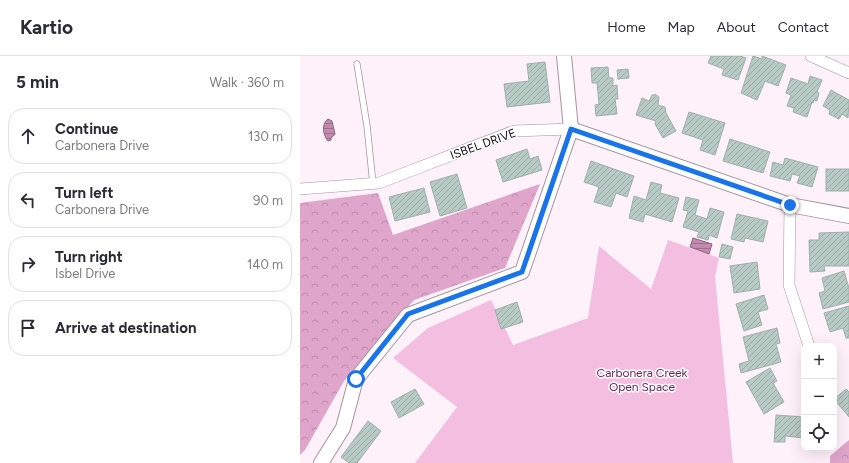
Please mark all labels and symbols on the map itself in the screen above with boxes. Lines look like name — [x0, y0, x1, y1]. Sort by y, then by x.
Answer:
street label: ISBEL DRIVE — [448, 126, 518, 162]
route end — [781, 196, 799, 214]
park label: Carbonera Creek Open Space — [597, 366, 688, 394]
route start — [347, 370, 365, 388]

